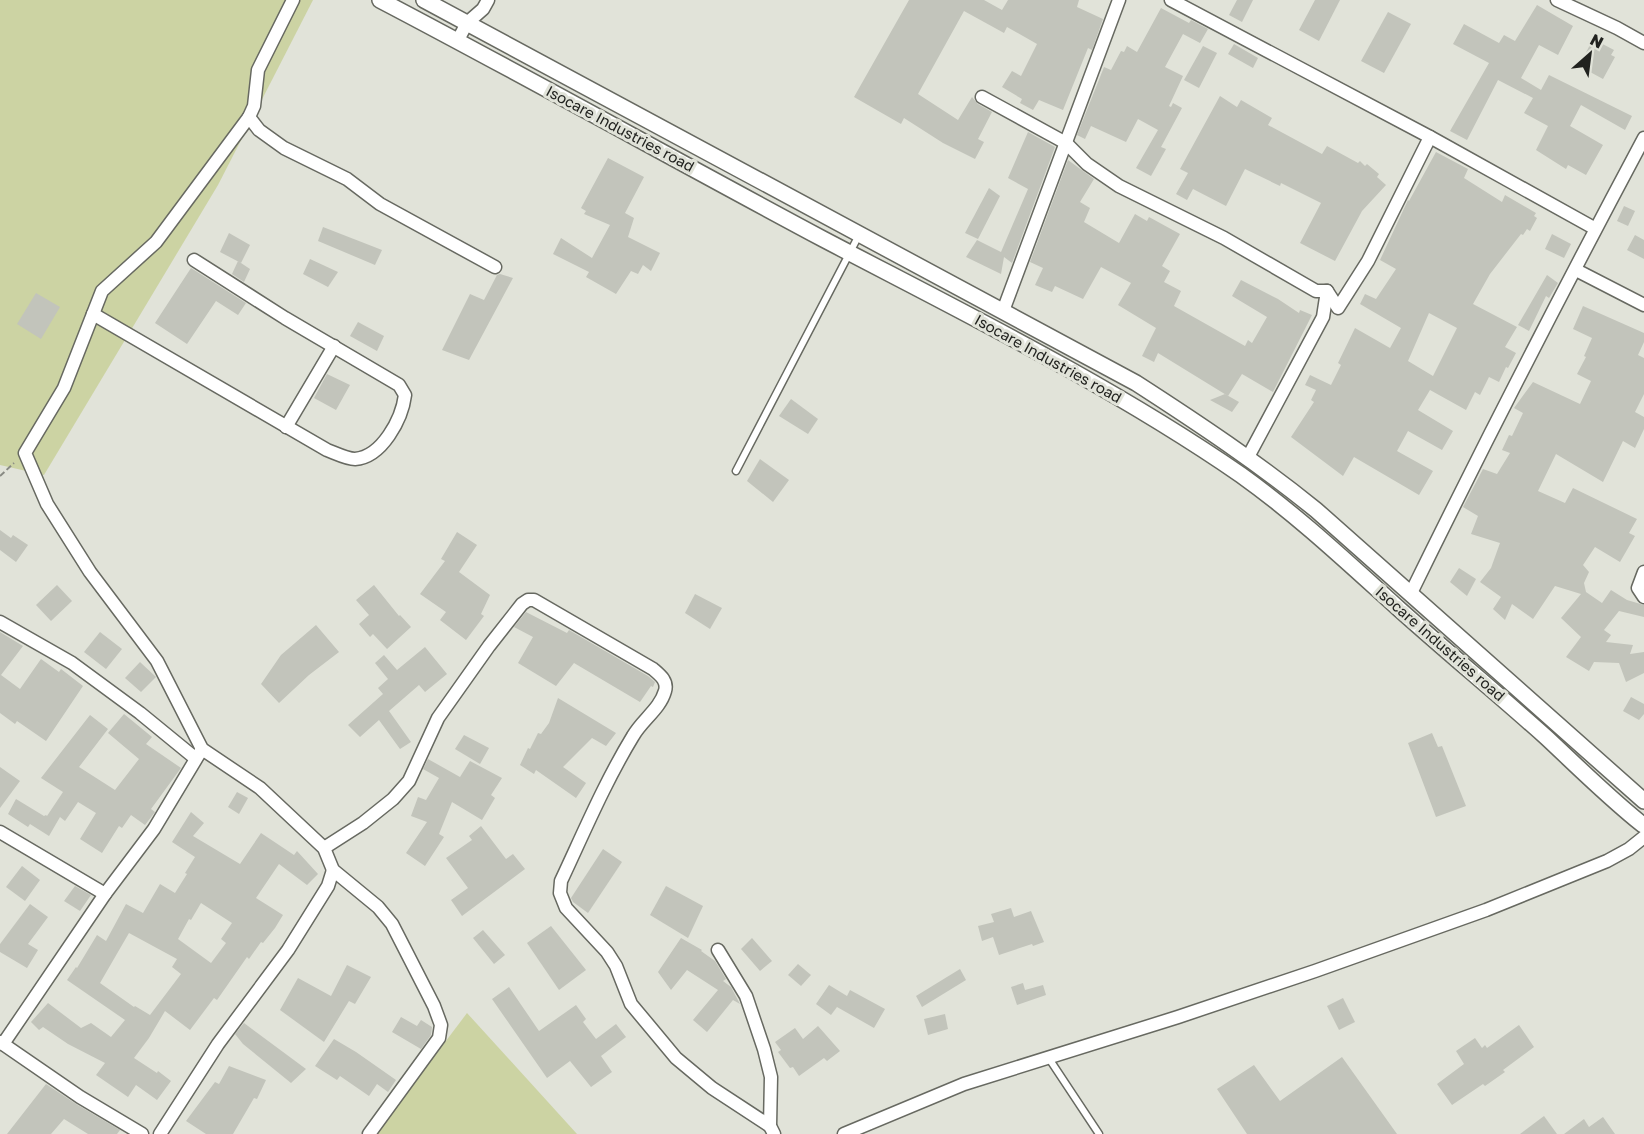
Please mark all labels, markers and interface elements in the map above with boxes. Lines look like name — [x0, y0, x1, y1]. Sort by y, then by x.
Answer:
north arrow — [1560, 24, 1620, 84]
text: N — [1587, 29, 1607, 52]
street label: Isocare Industries road — [543, 81, 698, 175]
street label: Isocare Industries road — [972, 310, 1125, 406]
street label: Isocare Industries road — [1372, 582, 1509, 704]

